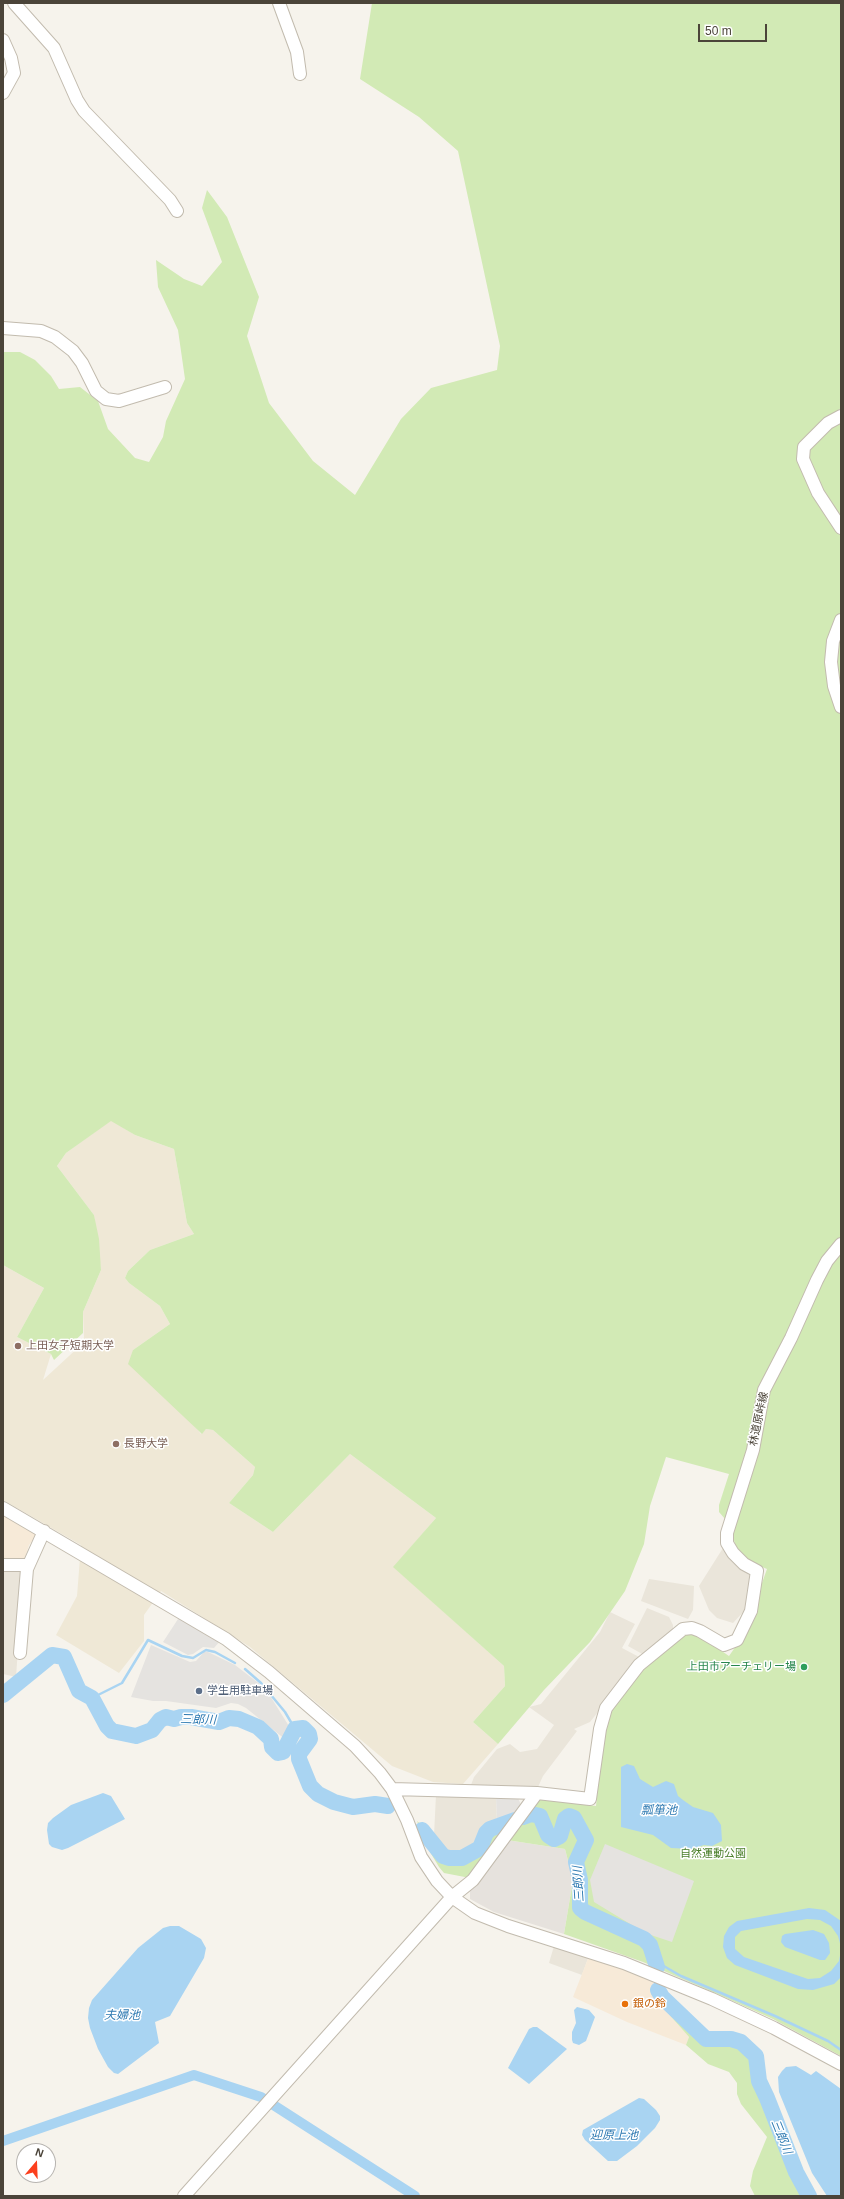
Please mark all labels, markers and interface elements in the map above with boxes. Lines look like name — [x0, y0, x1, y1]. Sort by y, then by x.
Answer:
scale bar — [700, 16, 769, 42]
text: 50 m — [705, 24, 732, 38]
place label: 上田女子短期大学 — [26, 1339, 114, 1353]
marker: 上田女子短期大学 — [13, 1341, 23, 1351]
street label: 林道原峠線 — [747, 1391, 771, 1447]
place label: 長野大学 — [124, 1437, 168, 1451]
marker: 長野大学 — [111, 1439, 121, 1449]
place label: 上田市アーチェリー場 — [687, 1660, 796, 1674]
marker: 上田市アーチェリー場 — [799, 1662, 809, 1672]
place label: 学生用駐車場 — [207, 1684, 273, 1698]
marker: 学生用駐車場 — [194, 1686, 204, 1696]
water label: 三郎川 — [180, 1712, 216, 1728]
water label: 瓢箪池 — [641, 1804, 677, 1818]
park label: 自然運動公園 — [680, 1847, 746, 1861]
water label: 三郎川 — [571, 1866, 587, 1902]
place label: 銀の鈴 — [633, 1997, 666, 2011]
marker: 銀の鈴 — [620, 1999, 630, 2009]
water label: 夫婦池 — [104, 2009, 140, 2023]
water label: 三郎川 — [768, 2118, 794, 2156]
water label: 迎原上池 — [590, 2129, 638, 2143]
north arrow — [16, 2143, 56, 2183]
text: N — [34, 2146, 45, 2160]

